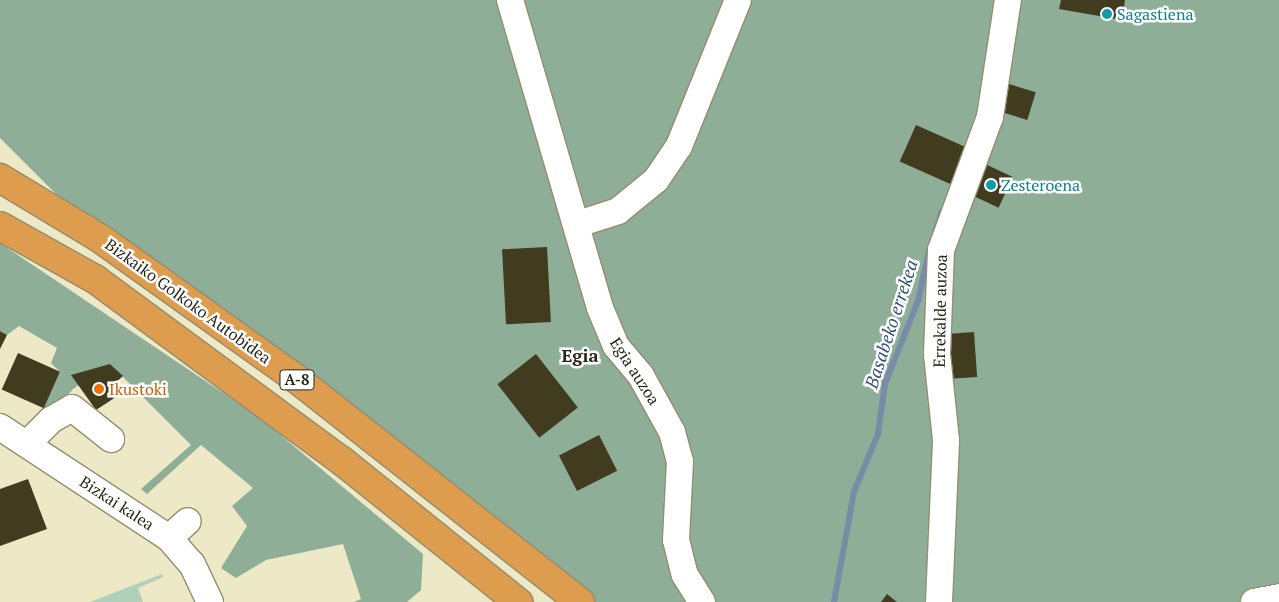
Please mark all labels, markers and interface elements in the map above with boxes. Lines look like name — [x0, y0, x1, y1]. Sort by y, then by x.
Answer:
place label: Sagastiena — [1117, 4, 1193, 24]
marker: Sagastiena — [1101, 8, 1113, 20]
place label: Zesteroena — [1001, 175, 1080, 195]
marker: Zesteroena — [985, 179, 997, 191]
street label: Bizkaiko Golkoko Autobidea — [101, 234, 275, 368]
street label: Errekalde auzoa — [929, 254, 951, 368]
water label: Basabeko errekea — [860, 257, 922, 391]
street label: Egia auzoa — [606, 334, 664, 408]
district label: Egia — [561, 344, 599, 366]
road number: A-8 — [278, 368, 316, 392]
place label: Ikustoki — [109, 379, 167, 399]
marker: Ikustoki — [93, 383, 105, 395]
street label: Bizkai kalea — [76, 472, 158, 534]

